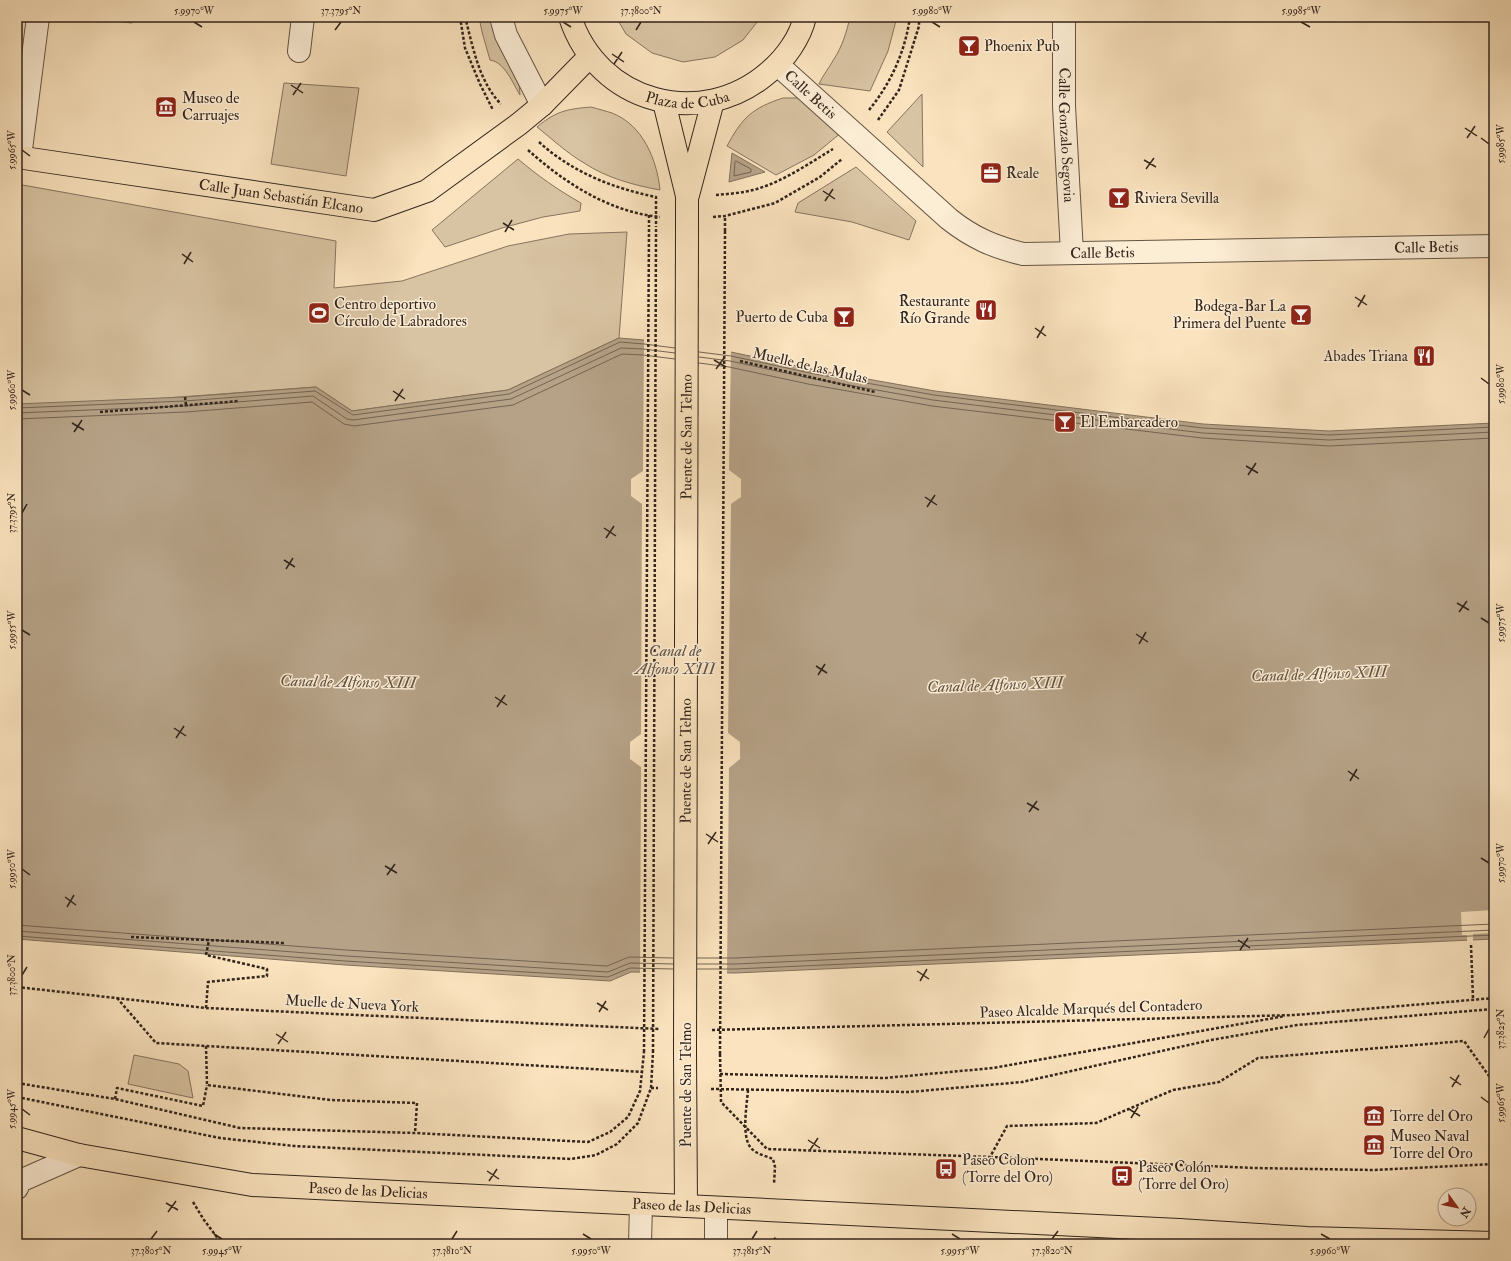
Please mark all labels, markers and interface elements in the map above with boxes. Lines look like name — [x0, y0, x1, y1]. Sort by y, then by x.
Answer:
text: 5.9970°W — [174, 5, 215, 17]
text: 37.3795°N — [321, 5, 361, 17]
text: 5.9975°W — [543, 5, 583, 17]
text: 37.3800°N — [620, 5, 662, 17]
text: 5.9980°W — [912, 5, 953, 17]
text: 5.9985°W — [1281, 5, 1321, 17]
bar icon: Phoenix Pub — [956, 33, 982, 59]
place label: Phoenix Pub — [984, 37, 1060, 56]
street label: Calle Betis — [780, 66, 841, 123]
street label: Calle Gonzalo Segovia — [1054, 67, 1079, 204]
street label: Plaza de Cuba — [643, 87, 733, 113]
place label: Museo de Carruajes — [182, 89, 239, 125]
museum icon: Museo de Carruajes — [153, 94, 179, 120]
text: 5.9985°W — [1495, 124, 1507, 164]
text: 5.9965°W — [6, 129, 18, 170]
office icon: Reale — [978, 160, 1004, 186]
place label: Reale — [1006, 164, 1039, 183]
street label: Calle Juan Sebastián Elcano — [198, 175, 365, 218]
bar icon: Riviera Sevilla — [1106, 185, 1132, 211]
place label: Riviera Sevilla — [1134, 189, 1220, 208]
street label: Calle Betis — [1394, 237, 1459, 257]
street label: Calle Betis — [1070, 243, 1135, 263]
place label: Restaurante Río Grande — [899, 292, 970, 328]
place label: Centro deportivo Círculo de Labradores — [334, 295, 467, 331]
restaurant icon: Restaurante Río Grande — [973, 297, 999, 323]
place label: Bodega-Bar La Primera del Puente — [1173, 297, 1287, 333]
sports icon: Centro deportivo Círculo de Labradores — [306, 300, 332, 326]
bar icon: Bodega-Bar La Primera del Puente — [1288, 302, 1314, 328]
bar icon: Puerto de Cuba — [831, 304, 857, 330]
place label: Puerto de Cuba — [736, 308, 829, 327]
restaurant icon: Abades Triana — [1411, 343, 1437, 369]
street label: Muelle de las Mulas — [751, 344, 869, 388]
place label: Abades Triana — [1323, 347, 1409, 366]
text: 5.9980°W — [1495, 363, 1507, 404]
text: 5.9960°W — [6, 369, 18, 410]
street label: Puente de San Telmo — [677, 374, 696, 500]
bar icon: El Embarcadero — [1052, 409, 1078, 435]
place label: El Embarcadero — [1080, 413, 1178, 432]
text: 37.3795°N — [6, 493, 18, 533]
text: 5.9975°W — [1495, 603, 1507, 643]
text: 5.9955°W — [6, 610, 18, 649]
water label: Canal de Alfonso XIII — [633, 641, 718, 679]
water label: Canal de Alfonso XIII — [1251, 662, 1390, 686]
water label: Canal de Alfonso XIII — [280, 671, 419, 693]
water label: Canal de Alfonso XIII — [927, 673, 1066, 697]
street label: Puente de San Telmo — [676, 698, 695, 824]
text: 5.9970°W — [1495, 842, 1507, 883]
text: 5.9950°W — [6, 848, 18, 889]
text: 37.3800°N — [6, 954, 18, 996]
street label: Muelle de Nueva York — [285, 991, 419, 1017]
street label: Paseo Alcalde Marqués del Contadero — [979, 996, 1203, 1022]
text: 37.3825°N — [1495, 1009, 1507, 1049]
street label: Puente de San Telmo — [677, 1022, 696, 1148]
text: 5.9965°W — [1495, 1082, 1507, 1123]
text: 5.9945°W — [6, 1088, 18, 1129]
museum icon: Torre del Oro — [1361, 1103, 1387, 1129]
place label: Torre del Oro — [1390, 1107, 1473, 1126]
place label: Museo Naval Torre del Oro — [1390, 1127, 1473, 1163]
museum icon: Museo Naval Torre del Oro — [1361, 1132, 1387, 1158]
place label: Paseo Colon (Torre del Oro) — [962, 1151, 1053, 1187]
bus stop icon: Paseo Colon (Torre del Oro) — [933, 1156, 959, 1182]
place label: Paseo Colón (Torre del Oro) — [1138, 1158, 1229, 1194]
bus stop icon: Paseo Colón (Torre del Oro) — [1109, 1163, 1135, 1189]
street label: Paseo de las Delicias — [308, 1178, 428, 1203]
north arrow — [1437, 1187, 1477, 1227]
street label: Paseo de las Delicias — [632, 1194, 752, 1219]
text: N — [1456, 1204, 1474, 1221]
text: 37.3805°N — [131, 1245, 171, 1257]
text: 5.9945°W — [202, 1245, 243, 1257]
text: 37.3810°N — [432, 1245, 472, 1257]
text: 5.9950°W — [571, 1245, 612, 1257]
text: 37.3815°N — [732, 1245, 772, 1257]
text: 5.9955°W — [941, 1245, 980, 1257]
text: 37.3820°N — [1031, 1245, 1073, 1257]
text: 5.9960°W — [1310, 1245, 1351, 1257]

